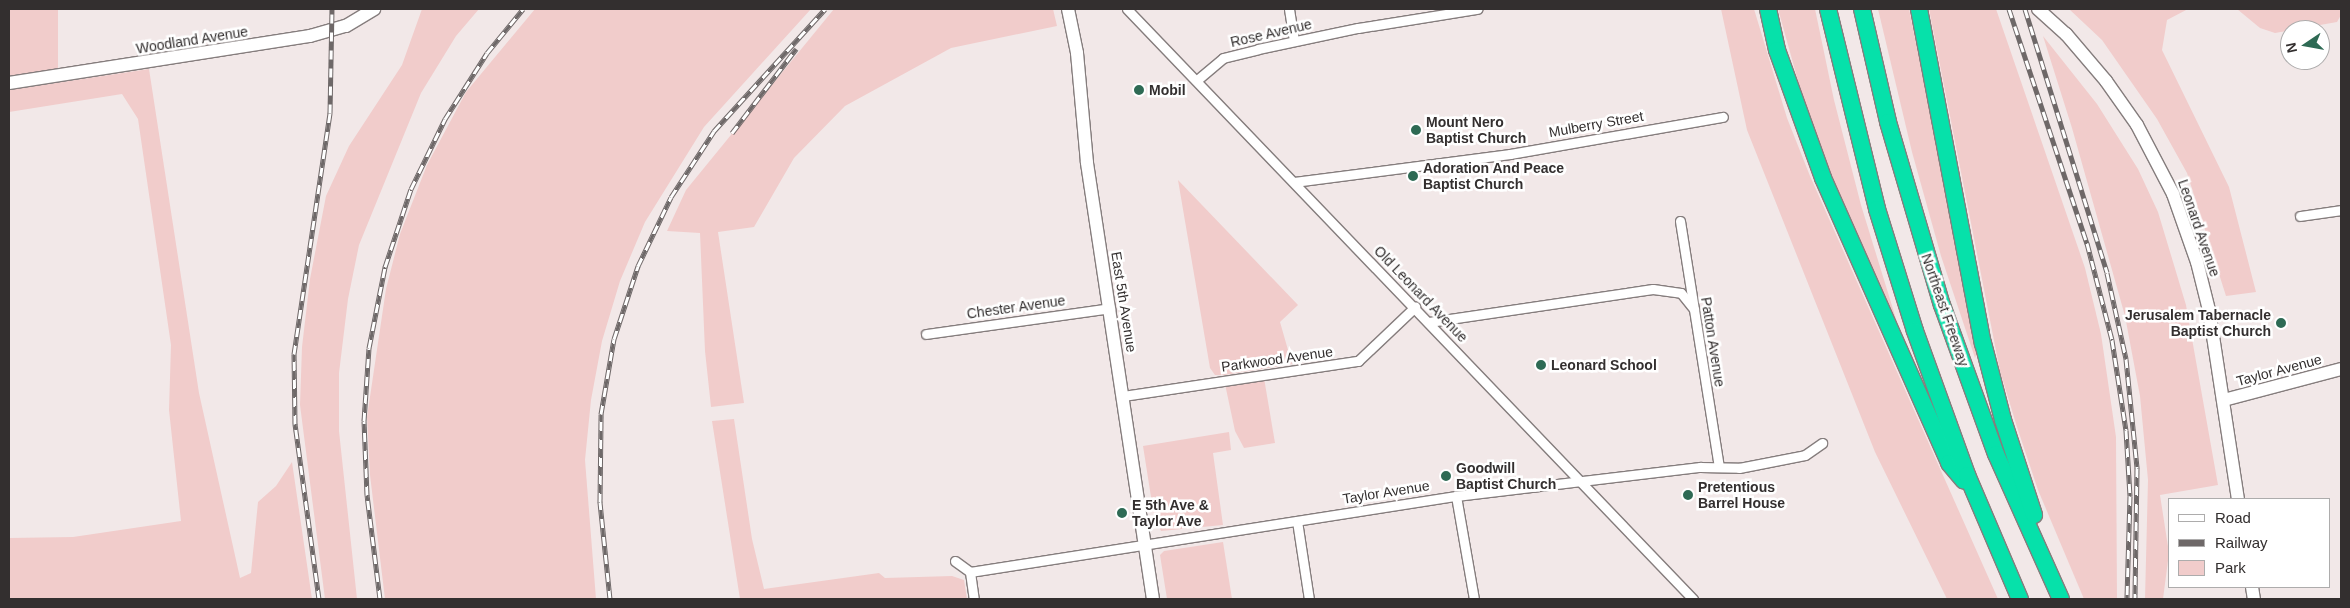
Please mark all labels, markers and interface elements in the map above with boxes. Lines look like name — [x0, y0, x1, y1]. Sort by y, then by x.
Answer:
street label: Rose Avenue — [1228, 15, 1314, 51]
north arrow — [2280, 20, 2330, 70]
street label: Woodland Avenue — [134, 23, 250, 57]
text: N — [2282, 41, 2300, 55]
place label: Mobil — [1149, 82, 1186, 98]
marker: Mobil — [1133, 84, 1145, 96]
street label: Mulberry Street — [1547, 107, 1645, 141]
place label: Mount Nero Baptist Church — [1426, 114, 1526, 146]
marker: Mount Nero Baptist Church — [1410, 124, 1422, 136]
place label: Adoration And Peace Baptist Church — [1423, 160, 1565, 192]
marker: Adoration And Peace Baptist Church — [1407, 170, 1419, 182]
street label: Leonard Avenue — [2174, 177, 2224, 279]
street label: Old Leonard Avenue — [1370, 242, 1472, 346]
street label: East 5th Avenue — [1108, 250, 1140, 354]
street label: Northeast Freeway — [1918, 251, 1972, 369]
street label: Chester Avenue — [965, 292, 1067, 322]
street label: Patton Avenue — [1698, 295, 1728, 389]
place label: Jerusalem Tabernacle Baptist Church — [2125, 307, 2271, 340]
marker: Jerusalem Tabernacle Baptist Church — [2275, 317, 2287, 329]
street label: Parkwood Avenue — [1220, 343, 1334, 375]
street label: Taylor Avenue — [2234, 350, 2324, 390]
place label: Leonard School — [1551, 357, 1657, 373]
marker: Leonard School — [1535, 359, 1547, 371]
place label: Goodwill Baptist Church — [1456, 460, 1556, 492]
marker: Goodwill Baptist Church — [1440, 470, 1452, 482]
street label: Taylor Avenue — [1341, 477, 1431, 507]
place label: Pretentious Barrel House — [1698, 479, 1785, 512]
marker: Pretentious Barrel House — [1682, 489, 1694, 501]
place label: E 5th Ave & Taylor Ave — [1132, 497, 1209, 530]
legend — [2168, 498, 2330, 588]
marker: E 5th Ave & Taylor Ave — [1116, 507, 1128, 519]
text: Road — [2215, 509, 2251, 526]
text: Railway — [2215, 534, 2268, 551]
text: Park — [2215, 559, 2246, 576]

